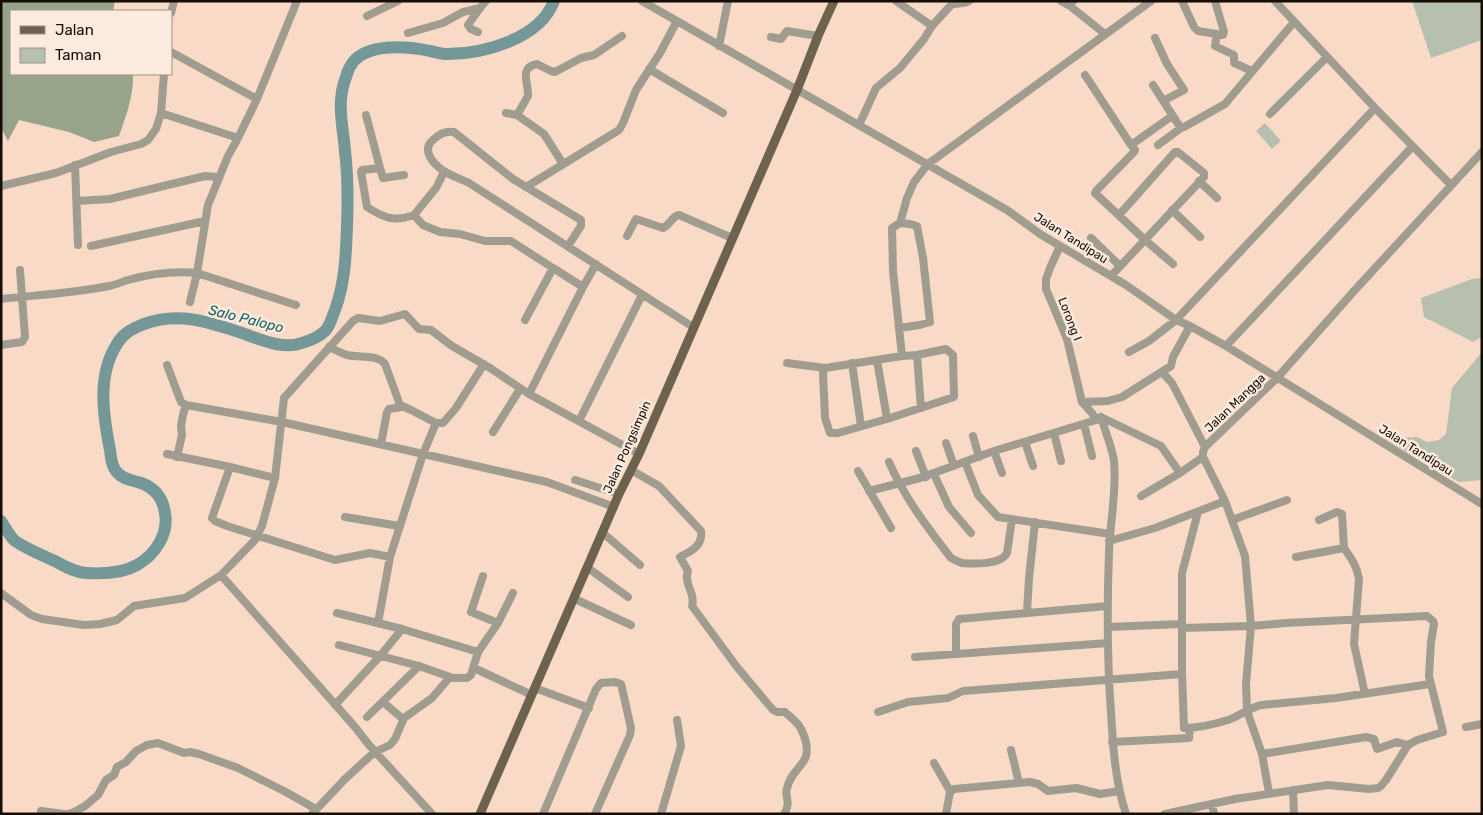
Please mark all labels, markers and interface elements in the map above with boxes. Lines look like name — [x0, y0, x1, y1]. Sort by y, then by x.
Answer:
legend — [10, 10, 172, 75]
text: Jalan — [55, 21, 94, 39]
text: Taman — [55, 46, 101, 64]
street label: Jalan Tandipau — [1031, 210, 1111, 266]
street label: Lorong I — [1055, 295, 1085, 343]
water label: Salo Palopo — [207, 301, 285, 337]
street label: Jalan Mangga — [1202, 371, 1268, 435]
street label: Jalan Pongsimpin — [600, 399, 654, 495]
street label: Jalan Tandipau — [1376, 422, 1456, 478]

